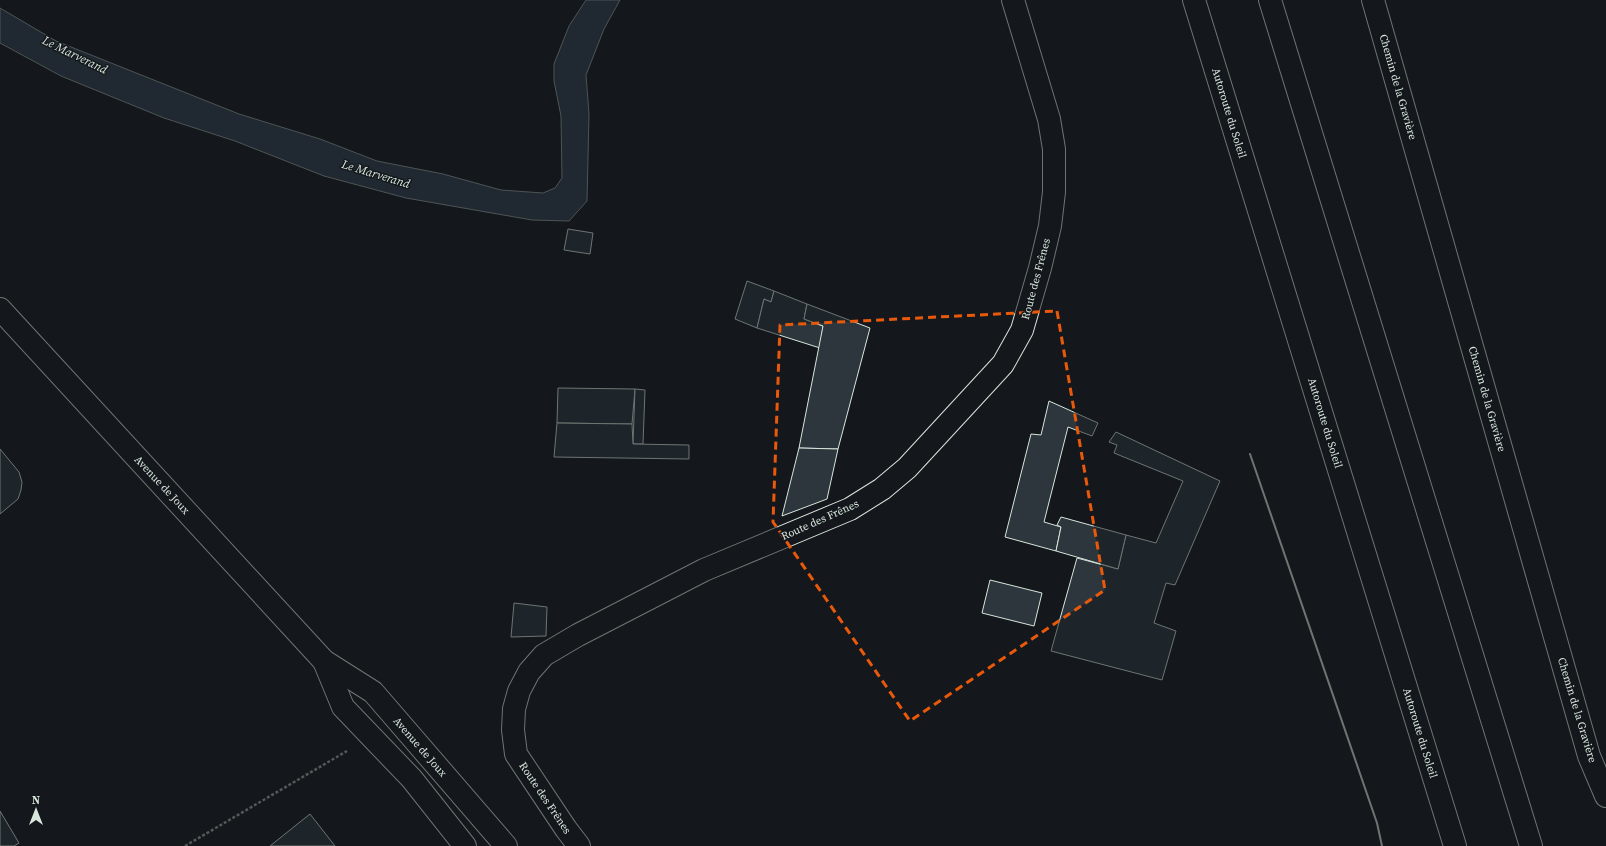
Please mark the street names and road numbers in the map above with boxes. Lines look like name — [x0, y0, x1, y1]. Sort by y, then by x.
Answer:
street label: Chemin de la Gravière — [1376, 32, 1420, 142]
street label: Autoroute du Soleil — [1208, 66, 1250, 160]
street label: Route des Frênes — [1018, 236, 1054, 321]
street label: Chemin de la Gravière — [1465, 344, 1509, 454]
street label: Autoroute du Soleil — [1304, 376, 1346, 470]
street label: Avenue de Joux — [131, 452, 193, 518]
street label: Route des Frênes — [779, 496, 861, 544]
street label: Chemin de la Gravière — [1554, 656, 1600, 765]
street label: Autoroute du Soleil — [1399, 686, 1441, 780]
street label: Avenue de Joux — [390, 714, 450, 780]
street label: Route des Frênes — [515, 759, 575, 837]

